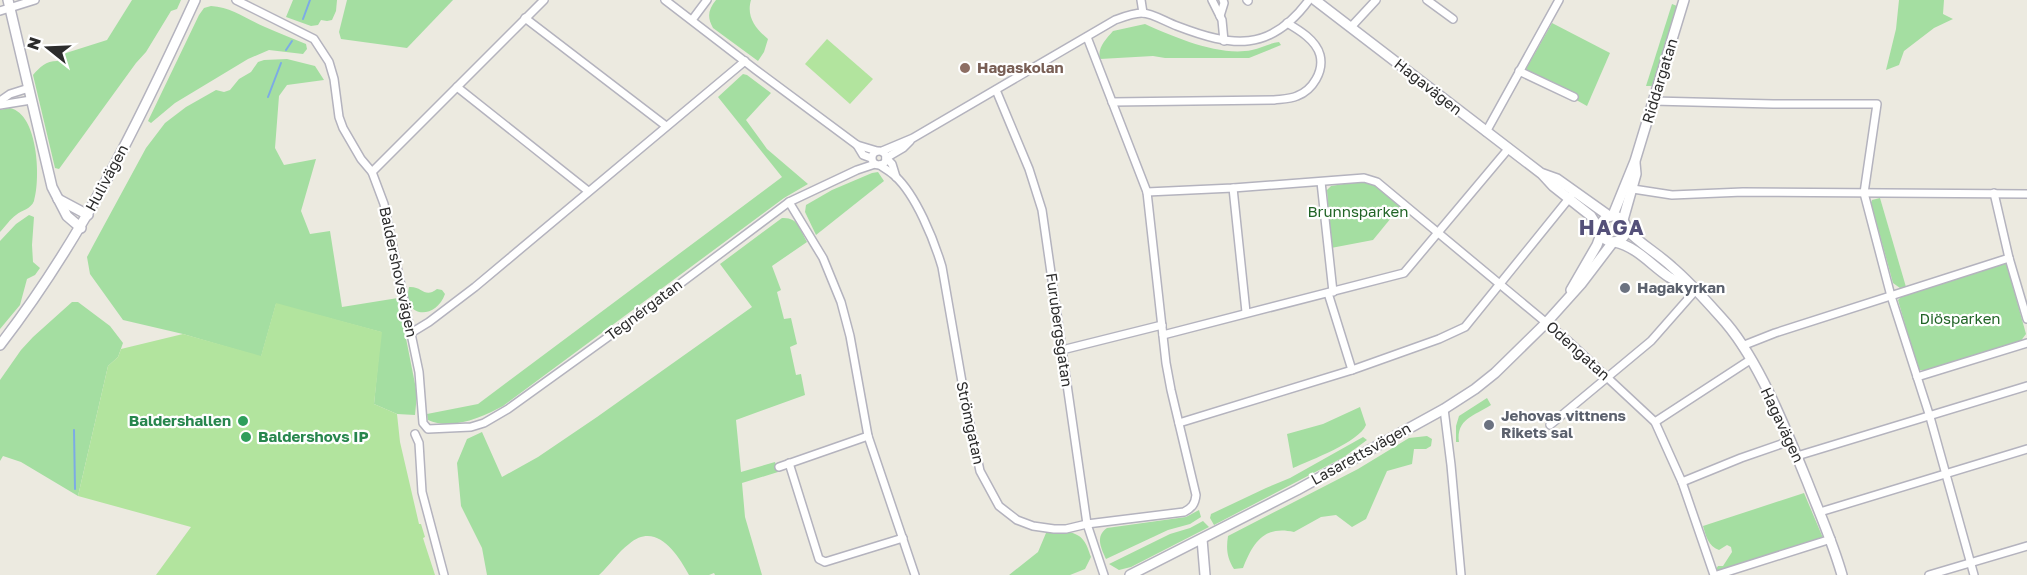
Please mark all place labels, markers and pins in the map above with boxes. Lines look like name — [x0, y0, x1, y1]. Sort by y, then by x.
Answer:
place label: Hagaskolan — [977, 58, 1064, 76]
marker: Hagaskolan — [958, 61, 972, 75]
place label: Hagakyrkan — [1637, 278, 1725, 296]
marker: Hagakyrkan — [1618, 281, 1632, 295]
place label: Jehovas vittnens Rikets sal — [1501, 406, 1626, 441]
place label: Baldershallen — [129, 411, 231, 429]
marker: Baldershallen — [236, 414, 250, 428]
marker: Jehovas vittnens Rikets sal — [1482, 418, 1496, 432]
place label: Baldershovs IP — [258, 427, 368, 445]
marker: Baldershovs IP — [239, 430, 253, 444]

